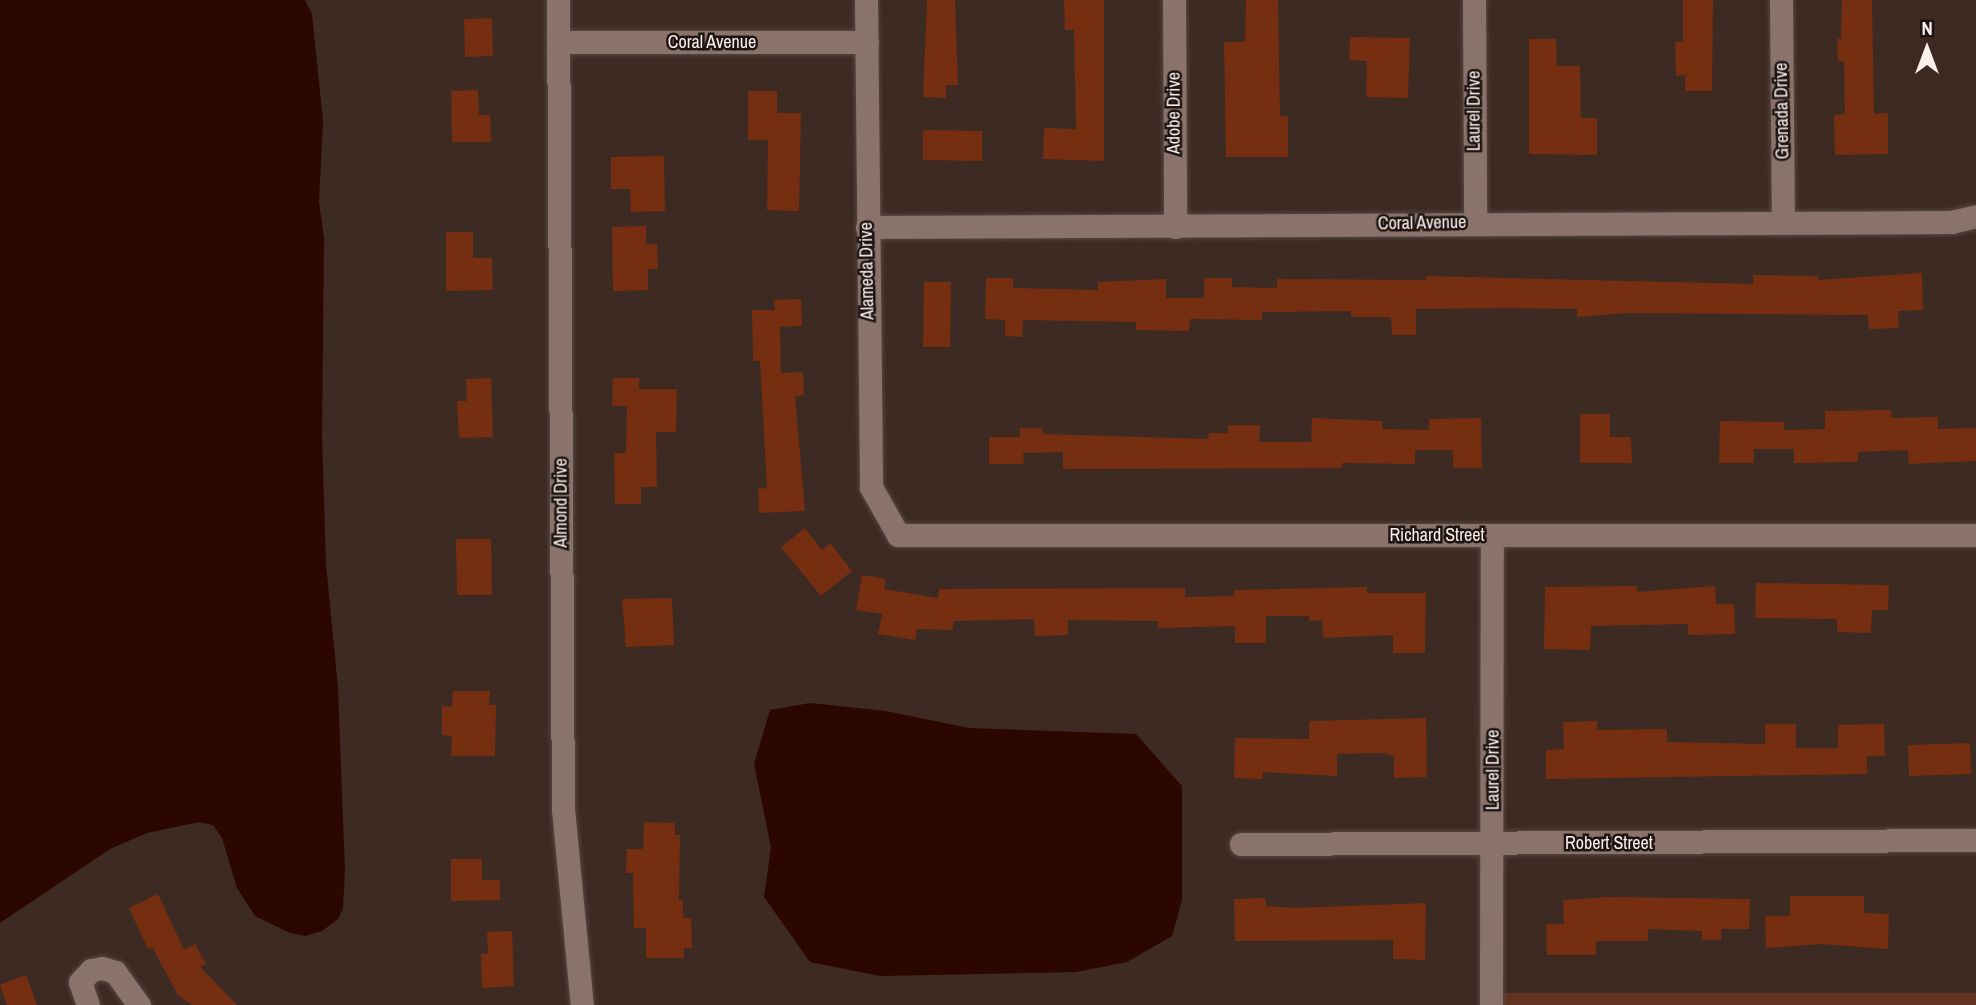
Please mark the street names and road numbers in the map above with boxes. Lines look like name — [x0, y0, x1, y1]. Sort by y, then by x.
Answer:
street label: Coral Avenue — [667, 31, 757, 53]
street label: Grenada Drive — [1770, 62, 1794, 160]
street label: Laurel Drive — [1463, 71, 1485, 151]
street label: Adobe Drive — [1163, 72, 1185, 154]
street label: Coral Avenue — [1377, 211, 1467, 235]
street label: Alameda Drive — [855, 222, 879, 320]
street label: Almond Drive — [550, 458, 572, 548]
street label: Richard Street — [1389, 524, 1485, 546]
street label: Laurel Drive — [1482, 730, 1504, 810]
street label: Robert Street — [1565, 832, 1653, 854]

